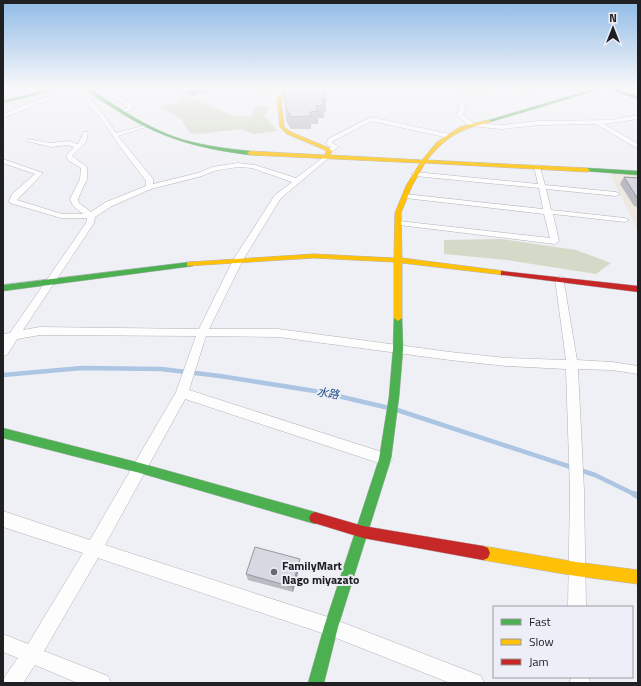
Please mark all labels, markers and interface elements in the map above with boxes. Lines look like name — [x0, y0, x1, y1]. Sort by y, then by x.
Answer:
north arrow — [593, 8, 633, 48]
text: N — [609, 10, 617, 26]
water label: 水路 — [316, 383, 341, 403]
place label: FamilyMart Nago miyazato — [282, 556, 359, 589]
marker: FamilyMart Nago miyazato — [269, 567, 279, 577]
legend — [493, 606, 633, 678]
text: Fast — [529, 612, 552, 631]
text: Slow — [529, 632, 554, 651]
text: Jam — [529, 652, 549, 671]

